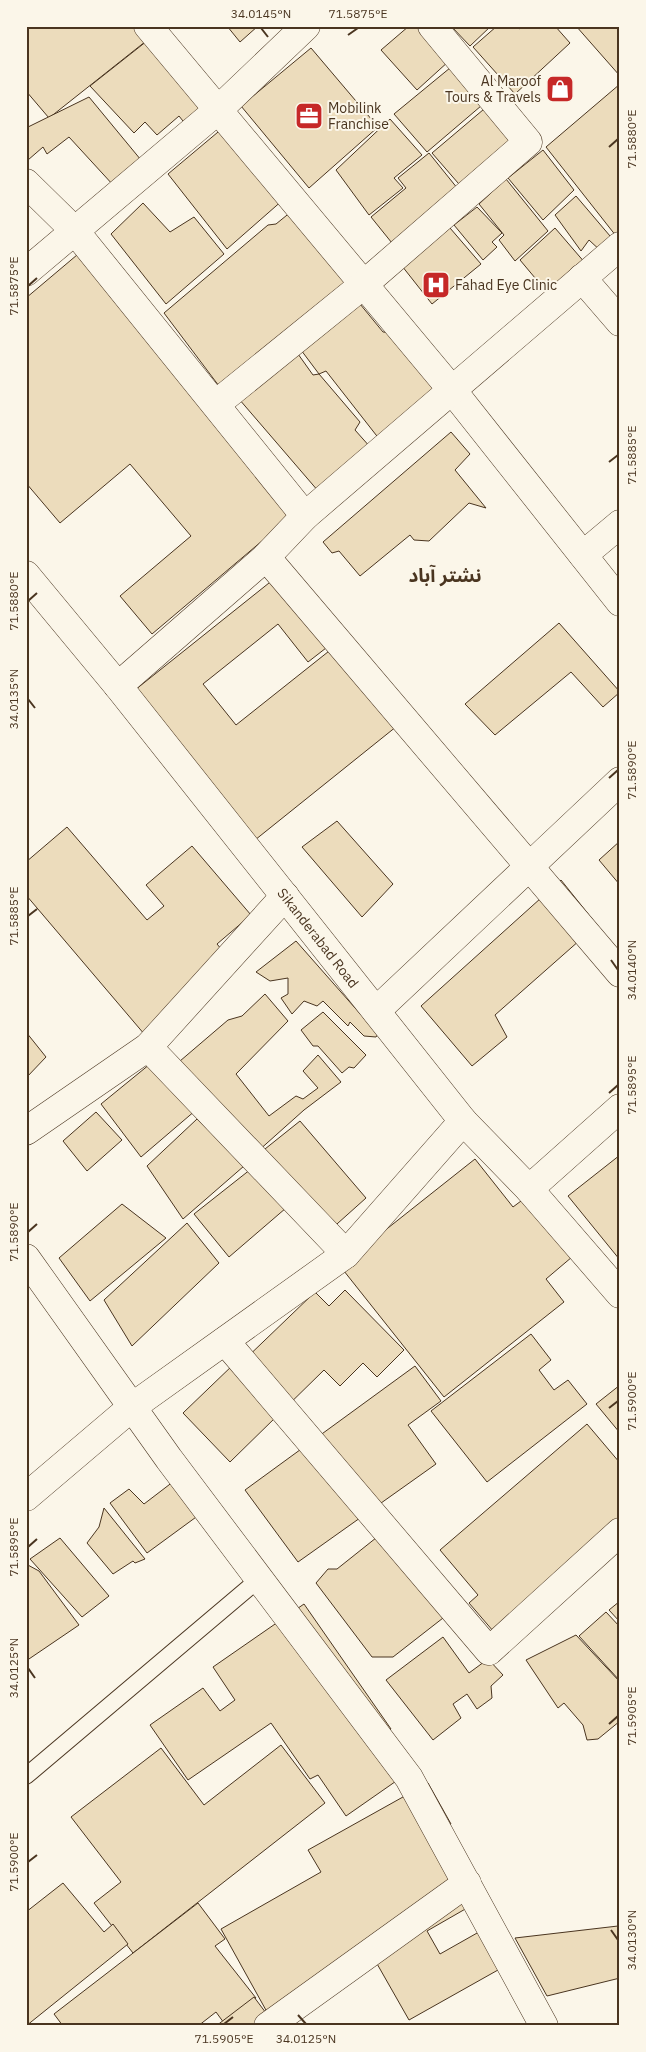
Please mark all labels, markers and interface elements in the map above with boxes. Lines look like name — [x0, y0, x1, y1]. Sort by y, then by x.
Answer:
text: 34.0145°N — [231, 6, 291, 21]
text: 71.5875°E — [328, 6, 388, 21]
place label: Al Maroof Tours & Travels — [445, 72, 541, 106]
shop icon: Al Maroof Tours & Travels — [545, 74, 575, 104]
place label: Mobilink Franchise — [328, 99, 389, 133]
office icon: Mobilink Franchise — [294, 101, 324, 131]
text: 71.5880°E — [624, 109, 639, 169]
text: 71.5875°E — [6, 256, 21, 316]
hospital icon: Fahad Eye Clinic — [421, 270, 451, 300]
place label: Fahad Eye Clinic — [455, 276, 557, 294]
text: 71.5885°E — [624, 425, 639, 485]
district label: نشتر آباد — [408, 563, 482, 587]
text: 71.5880°E — [6, 571, 21, 631]
text: 34.0135°N — [6, 669, 21, 729]
text: 71.5890°E — [624, 740, 639, 800]
street label: Sikanderabad Road — [273, 884, 363, 992]
text: 71.5885°E — [6, 886, 21, 946]
text: 34.0140°N — [624, 940, 639, 1000]
text: 71.5895°E — [624, 1055, 639, 1115]
text: 71.5890°E — [6, 1202, 21, 1262]
text: 71.5900°E — [624, 1371, 639, 1431]
text: 71.5895°E — [6, 1517, 21, 1577]
text: 34.0125°N — [6, 1638, 21, 1698]
text: 71.5905°E — [624, 1686, 639, 1746]
text: 71.5900°E — [6, 1832, 21, 1892]
text: 34.0130°N — [624, 1910, 639, 1970]
text: 71.5905°E — [194, 2031, 254, 2046]
text: 34.0125°N — [276, 2031, 336, 2046]

